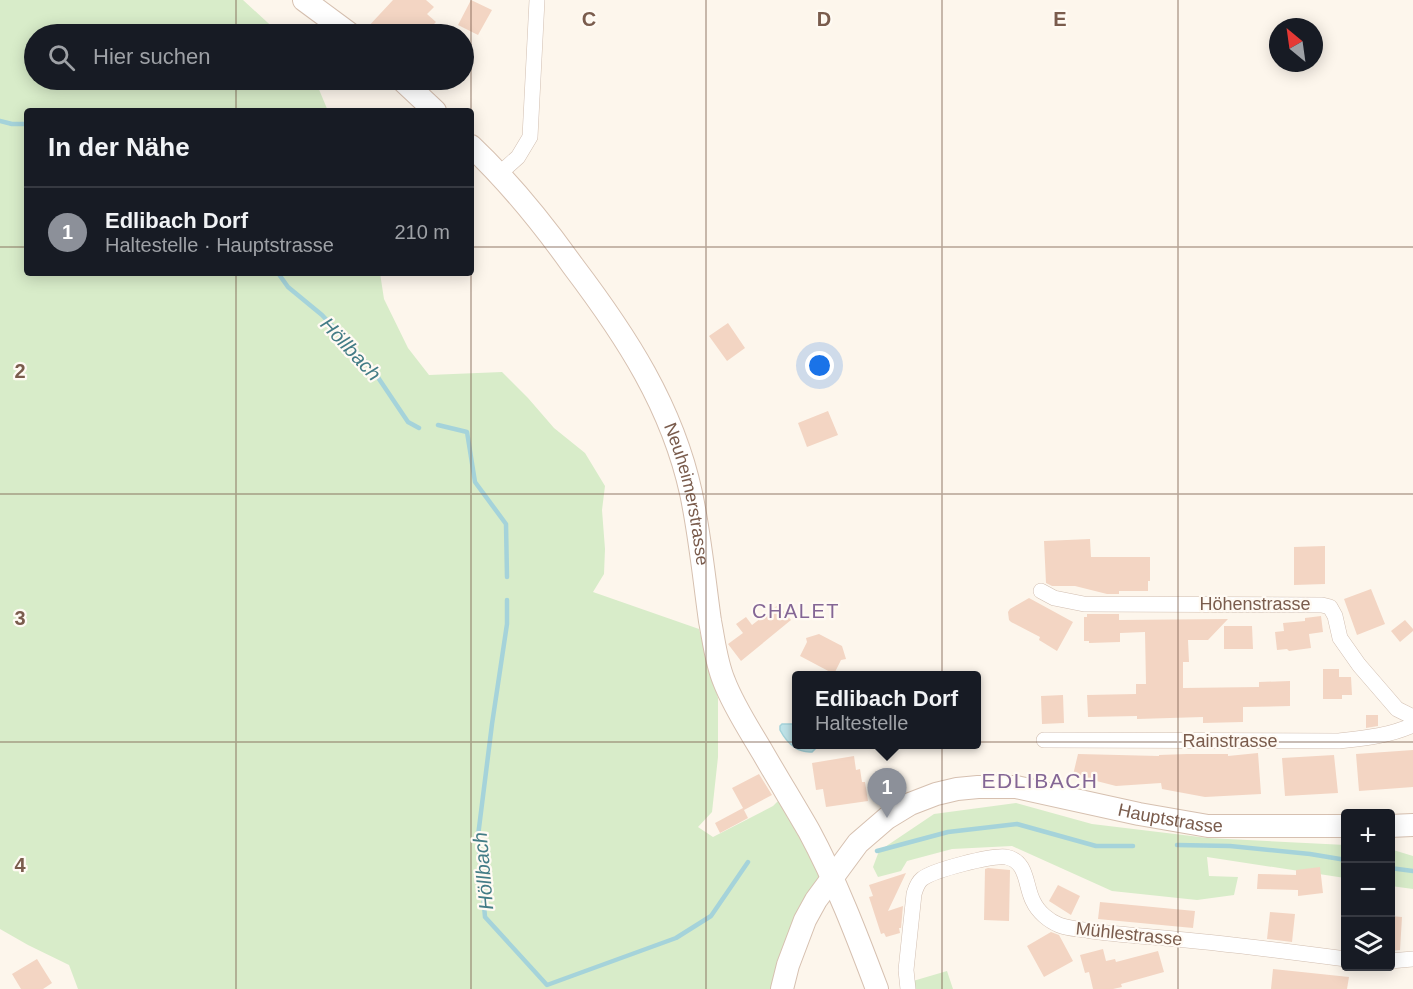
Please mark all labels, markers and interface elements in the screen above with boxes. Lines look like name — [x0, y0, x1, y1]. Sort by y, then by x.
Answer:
text: C — [582, 8, 596, 30]
text: D — [817, 8, 831, 30]
text: E — [1053, 8, 1067, 30]
north arrow — [1269, 18, 1323, 72]
search box — [24, 24, 474, 90]
icon: search — [45, 41, 78, 74]
text: Hier suchen — [93, 44, 210, 69]
text: In der Nähe — [48, 132, 190, 162]
text: Edlibach Dorf — [105, 208, 248, 233]
text: 1 — [62, 221, 73, 243]
text: 210 m — [394, 221, 450, 243]
text: Haltestelle · Hauptstrasse — [105, 234, 334, 256]
water label: Höllbach — [316, 313, 386, 385]
your location — [805, 351, 834, 380]
text: 2 — [14, 360, 26, 382]
street label: Neuheimerstrasse — [660, 420, 713, 567]
street label: Höhenstrasse — [1199, 594, 1311, 614]
district label: CHALET — [752, 600, 840, 622]
text: 3 — [14, 607, 26, 629]
popup — [792, 671, 981, 749]
text: Edlibach Dorf — [815, 686, 958, 711]
text: Haltestelle — [815, 712, 908, 734]
street label: Rainstrasse — [1182, 731, 1278, 751]
pin: 1 — [868, 768, 906, 818]
district label: EDLIBACH — [981, 769, 1099, 792]
street label: Hauptstrasse — [1116, 800, 1223, 836]
map controls — [1341, 809, 1395, 971]
button: + — [1341, 809, 1395, 863]
water label: Höllbach — [469, 831, 497, 911]
text: 4 — [14, 854, 26, 876]
button: − — [1341, 863, 1395, 917]
button: layers — [1341, 917, 1395, 971]
street label: Mühlestrasse — [1075, 918, 1183, 950]

